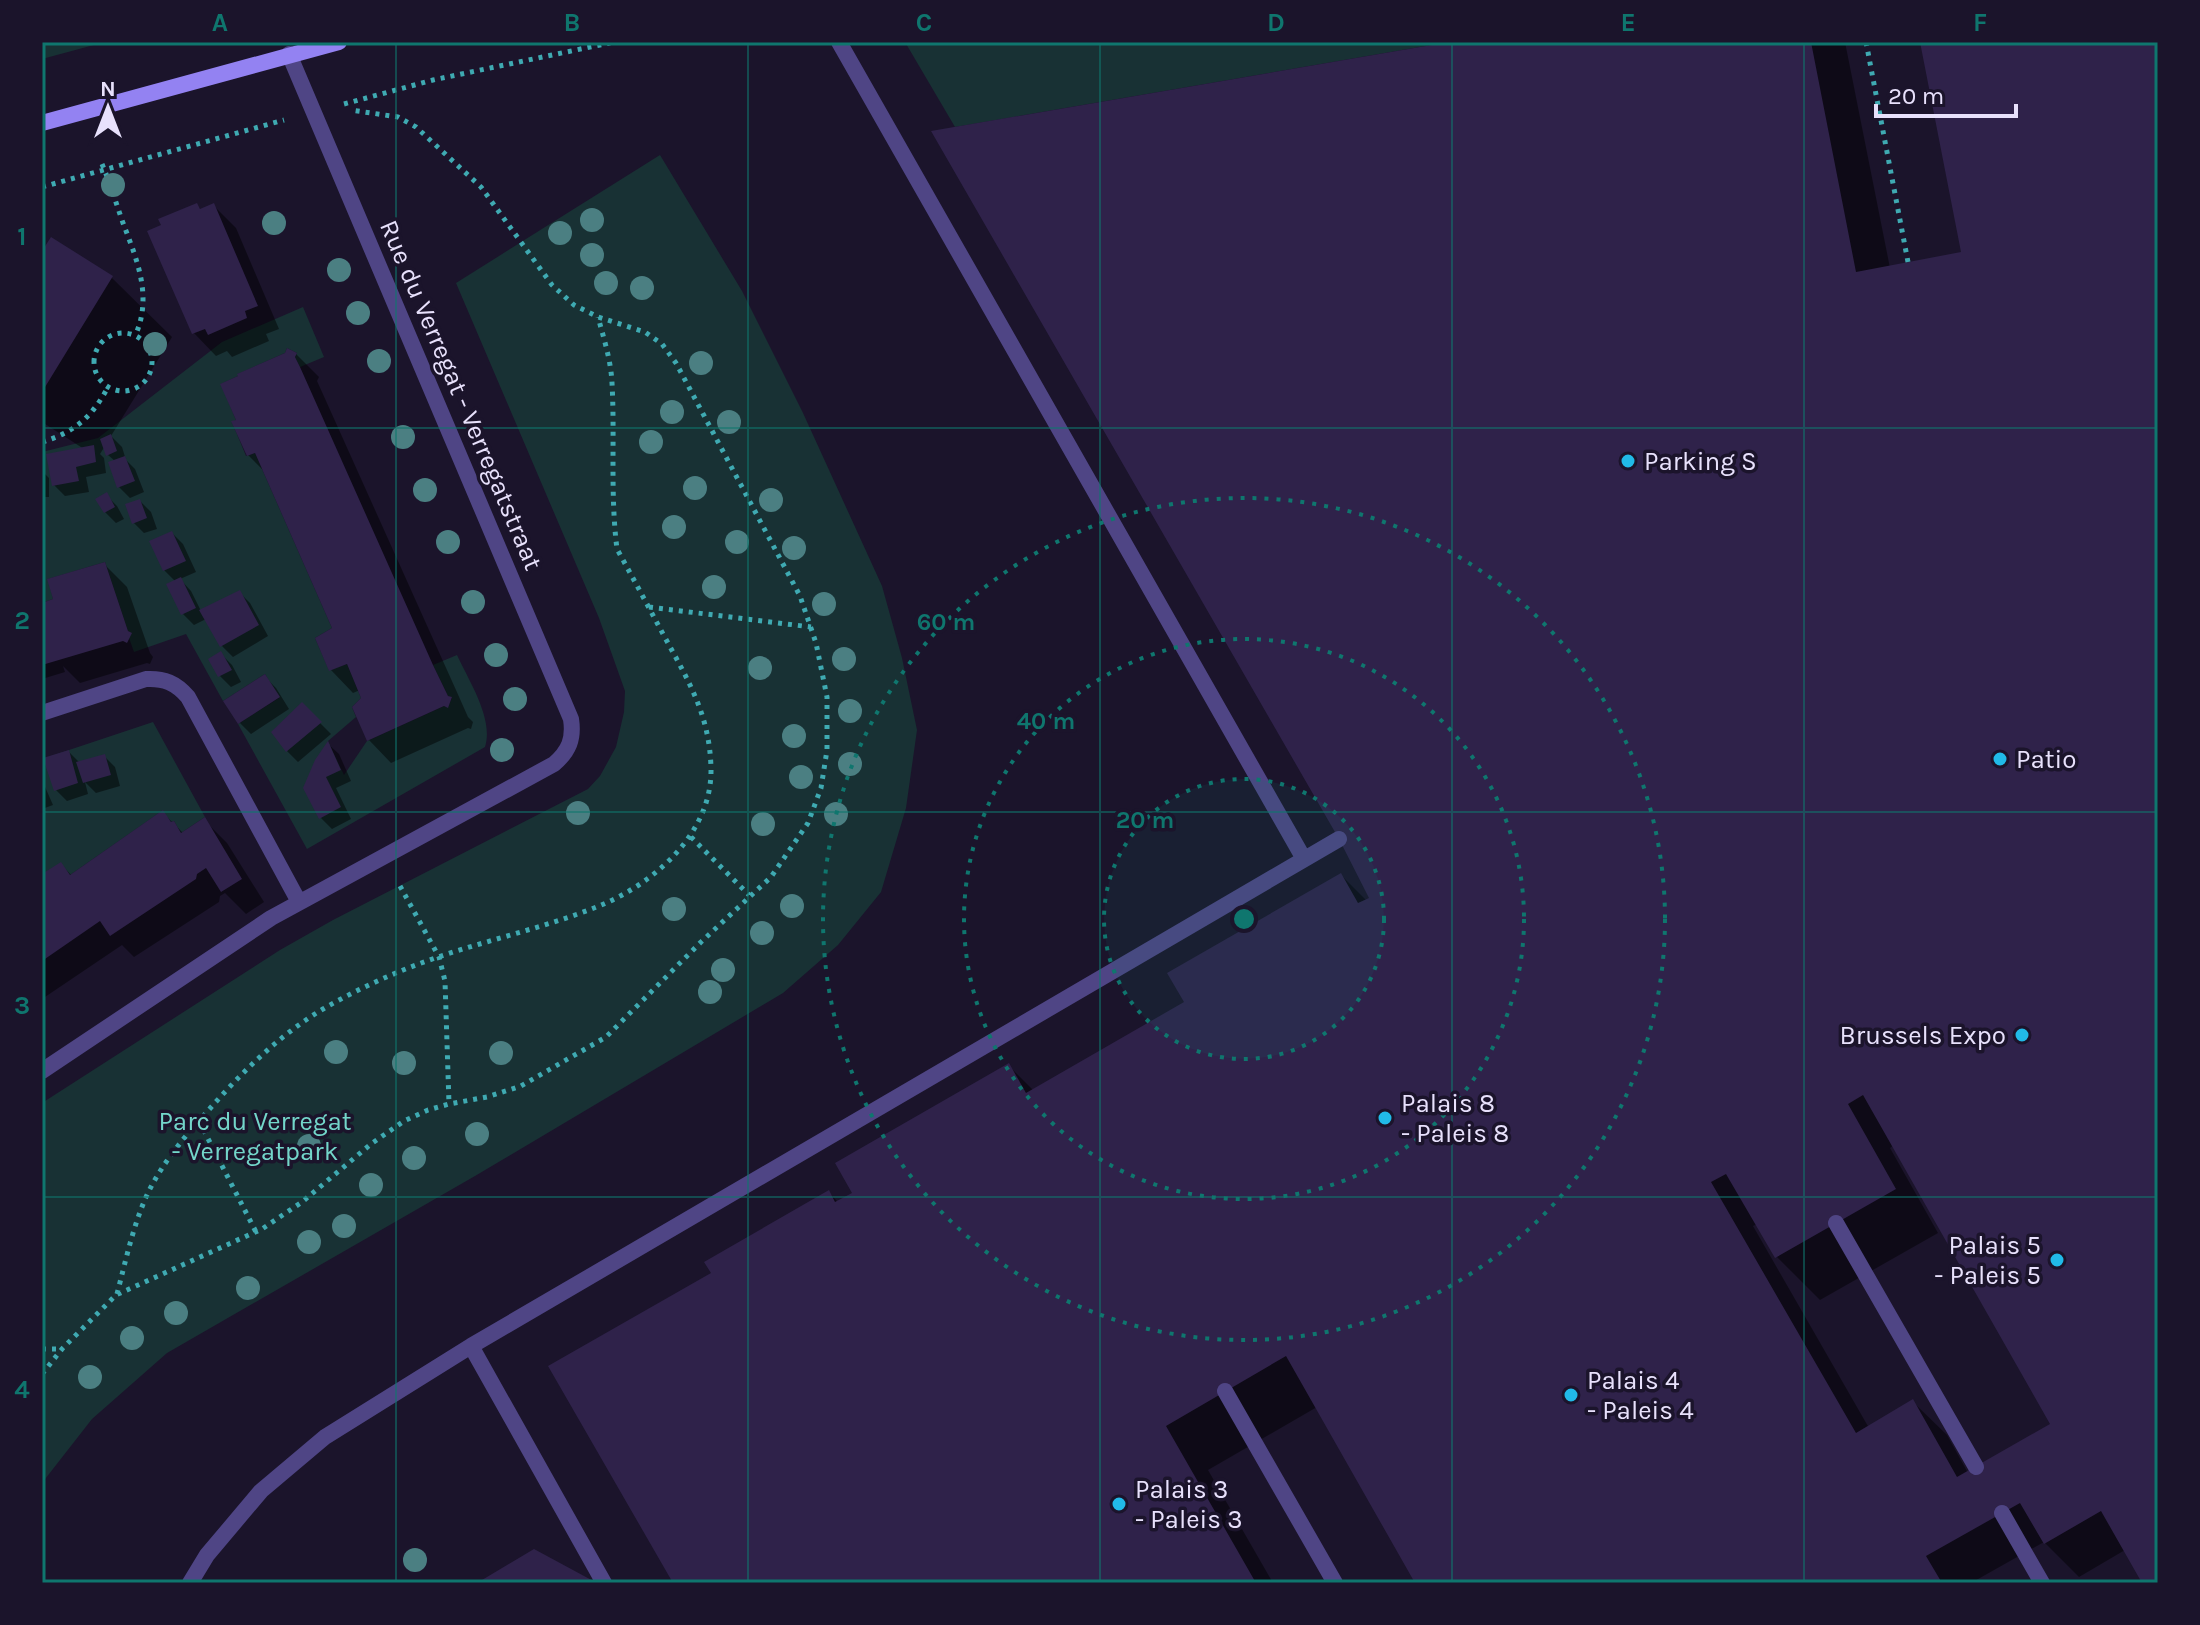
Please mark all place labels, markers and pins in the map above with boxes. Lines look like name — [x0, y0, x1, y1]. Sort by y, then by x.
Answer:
place label: Parking S — [1644, 446, 1757, 477]
marker: Parking S — [1619, 452, 1637, 470]
place label: Patio — [2016, 744, 2076, 775]
marker: Patio — [1991, 750, 2009, 768]
centre of rings — [1230, 905, 1258, 933]
place label: Brussels Expo — [1840, 1020, 2006, 1051]
marker: Brussels Expo — [2013, 1026, 2031, 1044]
place label: Palais 8 - Paleis 8 — [1401, 1088, 1509, 1149]
marker: Palais 8 - Paleis 8 — [1376, 1109, 1394, 1127]
place label: Palais 5 - Paleis 5 — [1934, 1230, 2041, 1291]
marker: Palais 5 - Paleis 5 — [2048, 1251, 2066, 1269]
place label: Palais 4 - Paleis 4 — [1587, 1365, 1694, 1426]
marker: Palais 4 - Paleis 4 — [1562, 1386, 1580, 1404]
place label: Palais 3 - Paleis 3 — [1135, 1474, 1243, 1535]
marker: Palais 3 - Paleis 3 — [1110, 1495, 1128, 1513]

